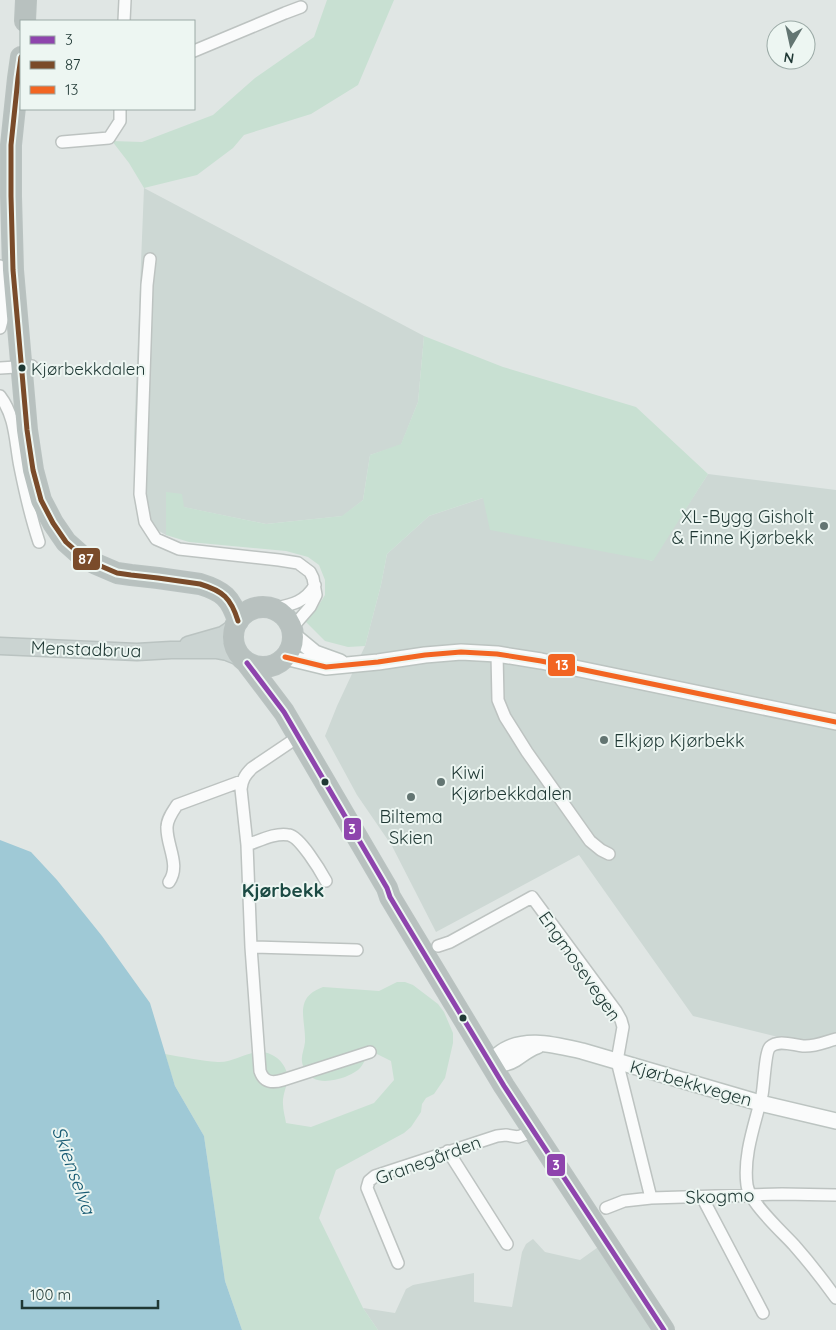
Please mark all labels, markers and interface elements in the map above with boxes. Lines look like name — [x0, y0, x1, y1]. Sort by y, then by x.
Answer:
legend — [20, 20, 195, 110]
north arrow — [766, 20, 816, 70]
text: 3 — [65, 30, 73, 49]
text: N — [782, 48, 795, 68]
text: 87 — [65, 55, 81, 74]
text: 13 — [65, 80, 79, 99]
place label: Kjørbekkdalen — [31, 358, 145, 379]
marker: Kjørbekkdalen — [17, 363, 27, 373]
place label: XL-Bygg Gisholt & Finne Kjørbekk — [672, 505, 814, 549]
marker: XL-Bygg Gisholt & Finne Kjørbekk — [818, 520, 830, 532]
line badge: 87 — [72, 547, 101, 571]
text: 87 — [78, 550, 94, 568]
street label: Menstadbrua — [30, 636, 142, 662]
line badge: 13 — [547, 653, 576, 677]
text: 13 — [556, 656, 568, 674]
place label: Elkjøp Kjørbekk — [614, 729, 745, 752]
marker: Elkjøp Kjørbekk — [598, 734, 610, 746]
place label: Kiwi Kjørbekkdalen — [451, 761, 572, 805]
marker: Kiwi Kjørbekkdalen — [435, 776, 447, 788]
unlabelled marker — [320, 777, 330, 787]
marker: Biltema Skien — [405, 791, 417, 803]
place label: Biltema Skien — [379, 805, 443, 849]
line badge: 3 — [343, 817, 362, 841]
text: 3 — [348, 820, 356, 838]
district label: Kjørbekk — [242, 878, 324, 902]
street label: Engmosevegen — [534, 907, 626, 1025]
unlabelled marker — [458, 1013, 468, 1023]
street label: Kjørbekkvegen — [627, 1055, 755, 1111]
water label: Skienselva — [47, 1123, 101, 1219]
street label: Granegården — [372, 1130, 484, 1190]
line badge: 3 — [546, 1153, 566, 1177]
text: 3 — [552, 1156, 560, 1174]
street label: Skogmo — [685, 1183, 755, 1209]
scale bar — [22, 1278, 159, 1310]
text: 100 m — [30, 1285, 71, 1304]

